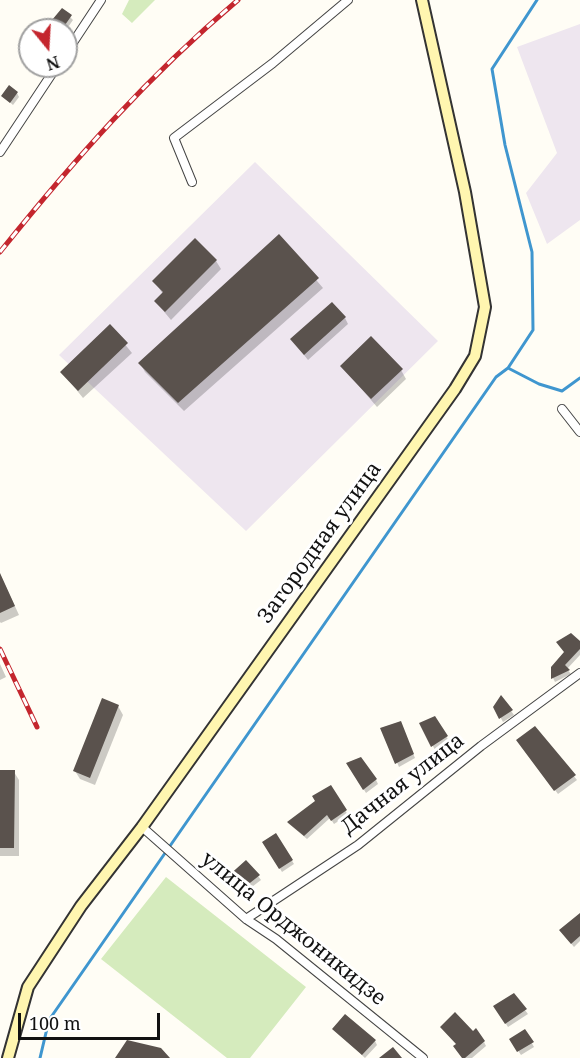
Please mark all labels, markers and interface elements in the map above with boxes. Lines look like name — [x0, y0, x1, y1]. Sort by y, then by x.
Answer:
north arrow — [18, 18, 78, 78]
text: N — [44, 51, 62, 76]
street label: Загородная улица — [253, 457, 387, 629]
street label: Дачная улица — [336, 728, 470, 840]
street label: улица Орджоникидзе — [196, 847, 390, 1011]
scale bar — [21, 1001, 164, 1039]
text: 100 m — [29, 1011, 81, 1035]

